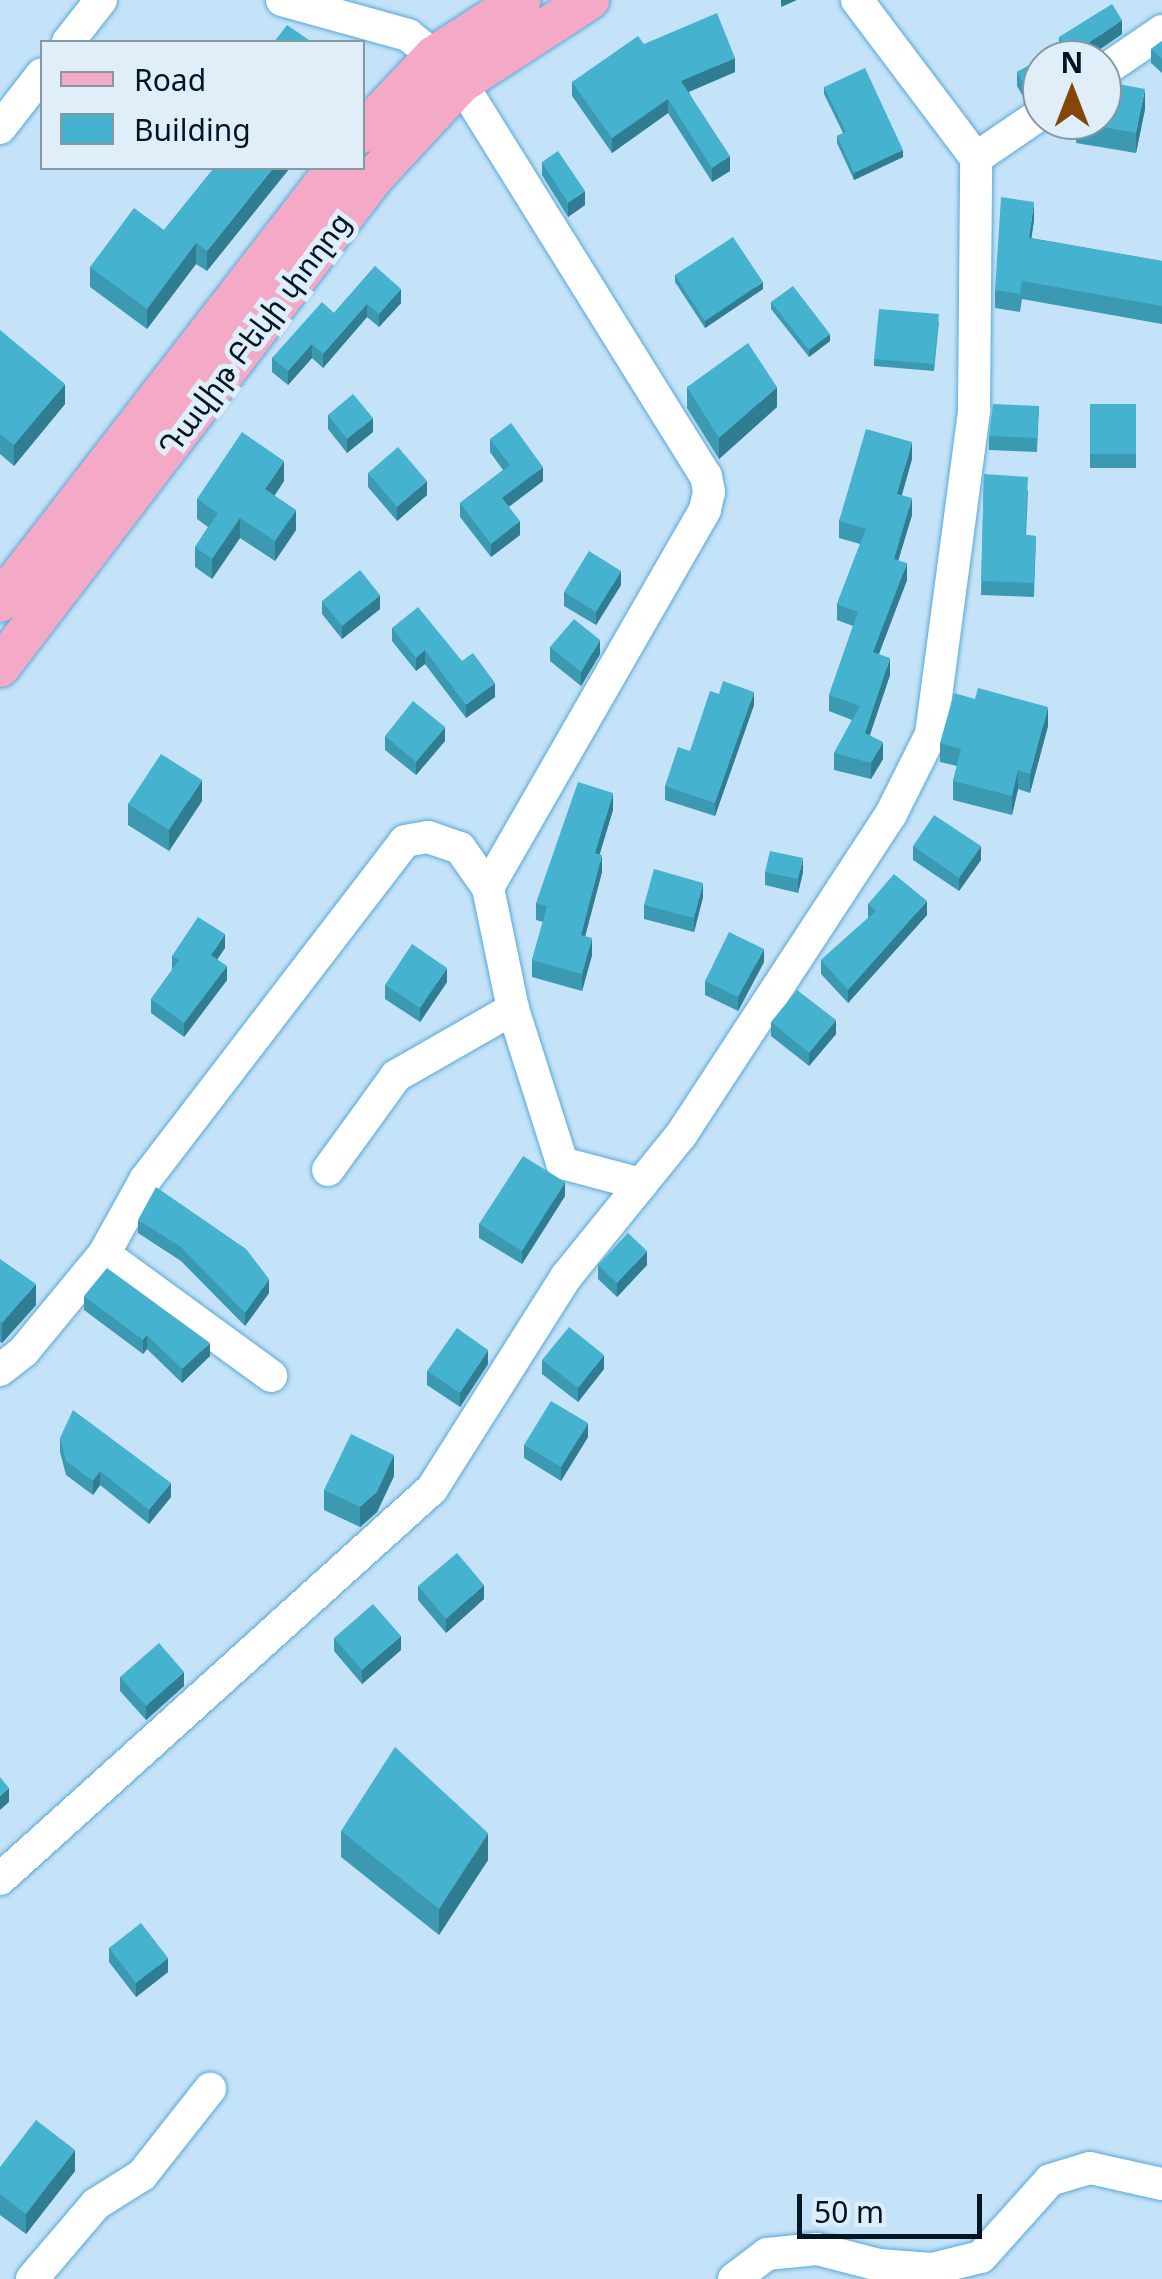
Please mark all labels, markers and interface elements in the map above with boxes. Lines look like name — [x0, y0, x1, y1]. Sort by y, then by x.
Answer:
legend — [40, 40, 365, 170]
north arrow — [1022, 40, 1122, 140]
text: N — [1061, 43, 1083, 81]
text: Road — [134, 59, 206, 100]
text: Building — [134, 109, 251, 150]
street label: Դավիթ Բեկի փողոց — [150, 205, 358, 463]
scale bar — [802, 2174, 987, 2236]
text: 50 m — [814, 2191, 884, 2232]

